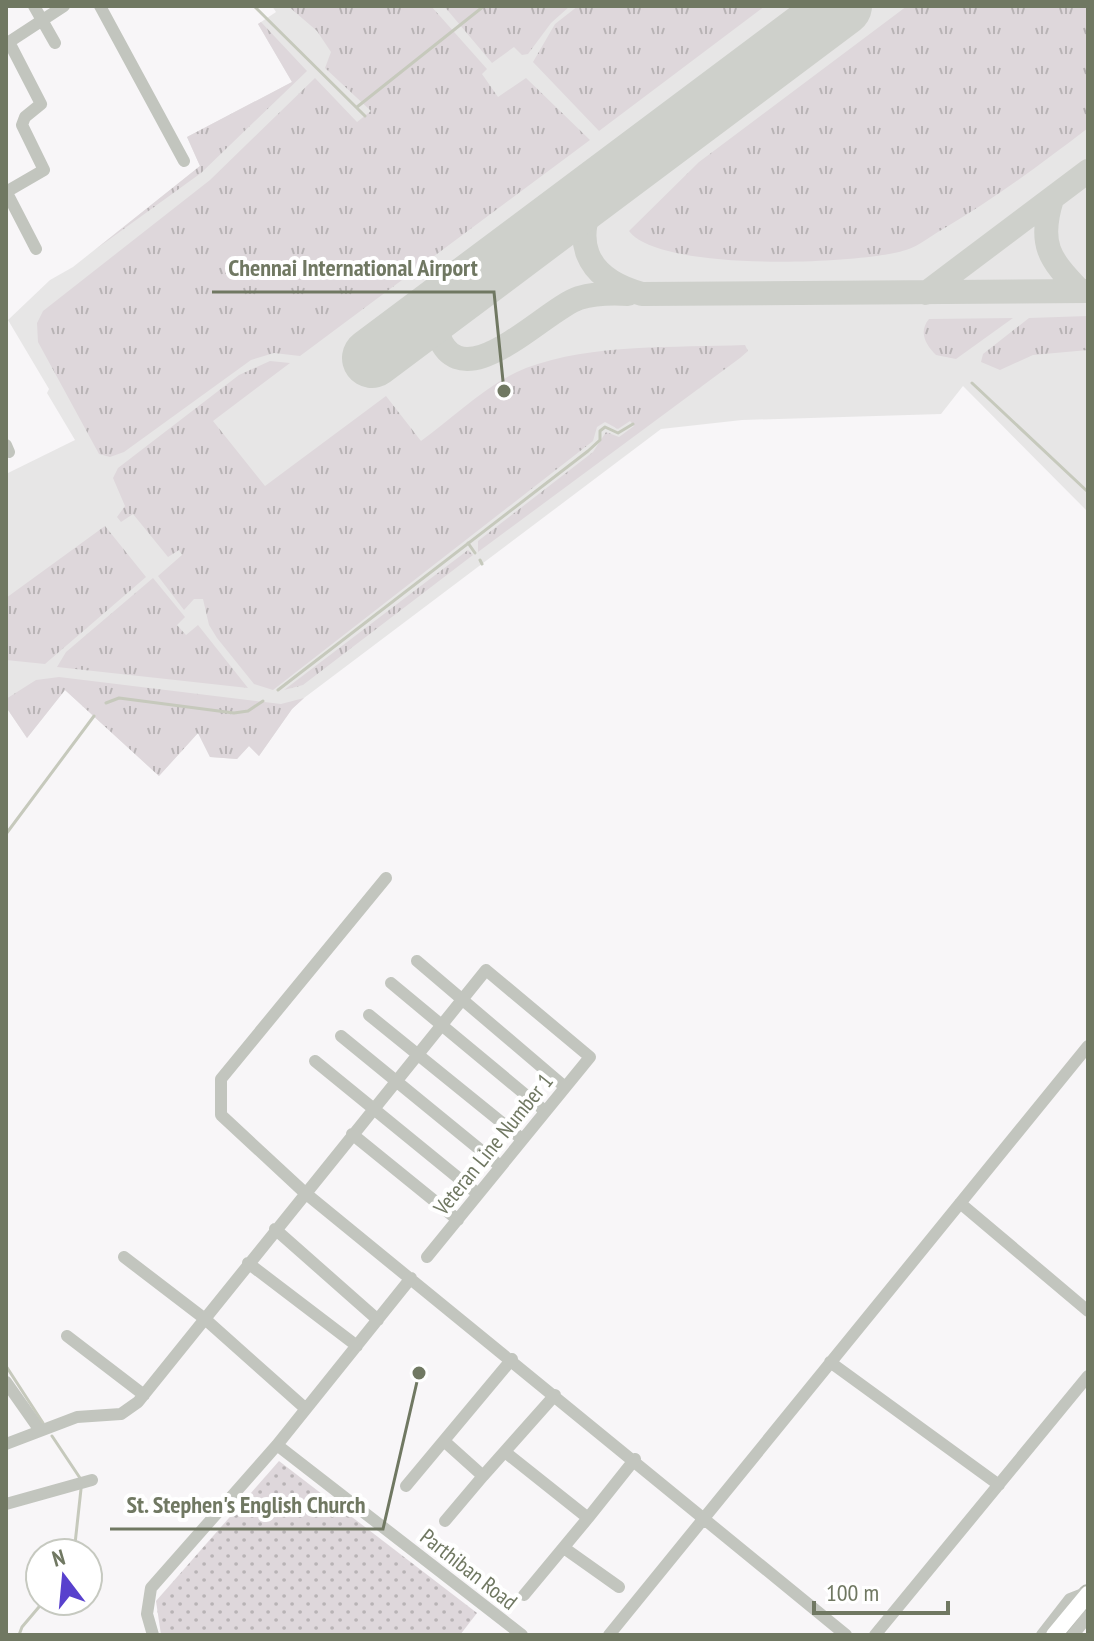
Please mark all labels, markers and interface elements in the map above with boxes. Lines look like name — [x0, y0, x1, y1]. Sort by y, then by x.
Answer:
callout: Chennai International Airport — [212, 244, 494, 292]
text: Chennai International Airport — [228, 252, 478, 283]
street label: Veteran Line Number 1 — [427, 1067, 559, 1221]
callout: St. Stephen's English Church — [110, 1481, 383, 1529]
text: St. Stephen's English Church — [127, 1489, 365, 1520]
street label: Parthiban Road — [415, 1522, 523, 1616]
north arrow — [24, 1537, 104, 1617]
text: N — [49, 1543, 68, 1573]
scale bar — [814, 1565, 948, 1615]
text: 100 m — [826, 1577, 879, 1608]

